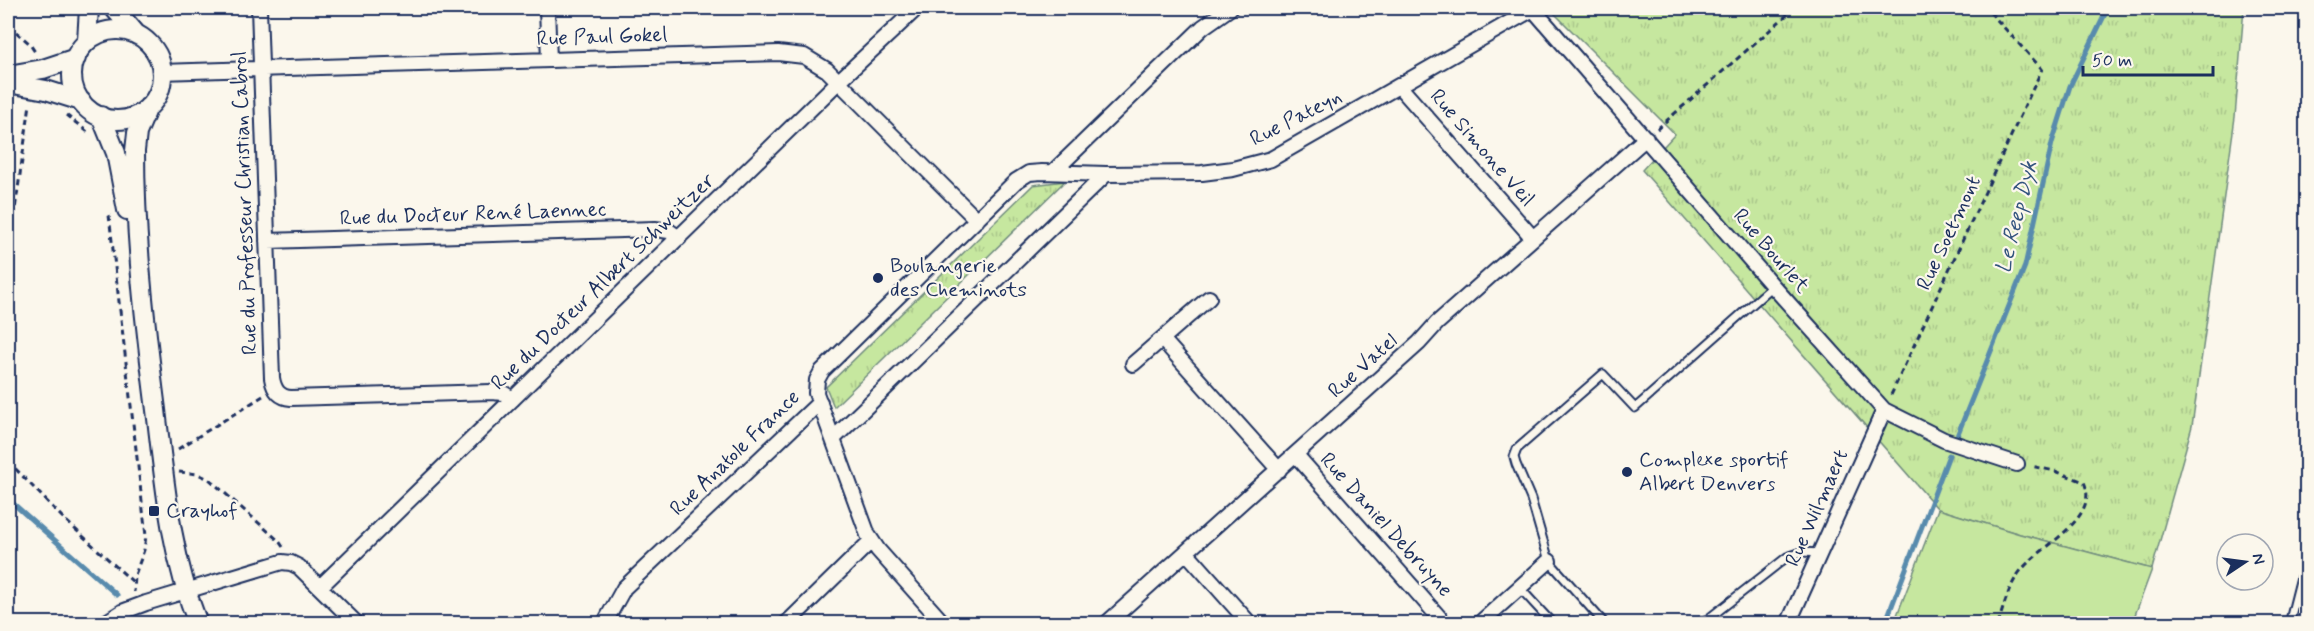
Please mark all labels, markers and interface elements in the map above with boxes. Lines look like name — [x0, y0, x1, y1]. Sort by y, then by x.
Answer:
street label: Rue Paul Gokel — [536, 21, 668, 53]
scale bar — [2083, 39, 2214, 77]
text: 50 m — [2092, 49, 2132, 73]
street label: Rue du Professeur Christian Cabrol — [226, 51, 264, 355]
street label: Rue Pateyn — [1245, 83, 1347, 153]
street label: Rue Simone Veil — [1423, 83, 1541, 213]
water label: Le Reep Dyk — [1990, 158, 2045, 276]
street label: Rue du Docteur Albert Schweitzer — [485, 167, 721, 397]
street label: Rue Soetmont — [1910, 171, 1988, 295]
street label: Rue du Docteur René Laennec — [339, 195, 607, 233]
street label: Rue Bourlet — [1726, 203, 1816, 300]
place label: Boulangerie des Cheminots — [890, 252, 1027, 304]
marker: Boulangerie des Cheminots — [871, 271, 885, 285]
street label: Rue Vatel — [1322, 327, 1404, 405]
street label: Rue Anatole France — [664, 384, 806, 522]
street label: Rue Wilmaert — [1779, 445, 1855, 571]
place label: Complexe sportif Albert Denvers — [1639, 446, 1789, 498]
street label: Rue Daniel Debruyne — [1313, 447, 1459, 603]
marker: Complexe sportif Albert Denvers — [1620, 465, 1634, 479]
place label: Crayhof — [166, 497, 238, 525]
marker: Crayhof — [147, 504, 161, 518]
north arrow — [2215, 532, 2275, 592]
text: N — [2247, 551, 2270, 567]

